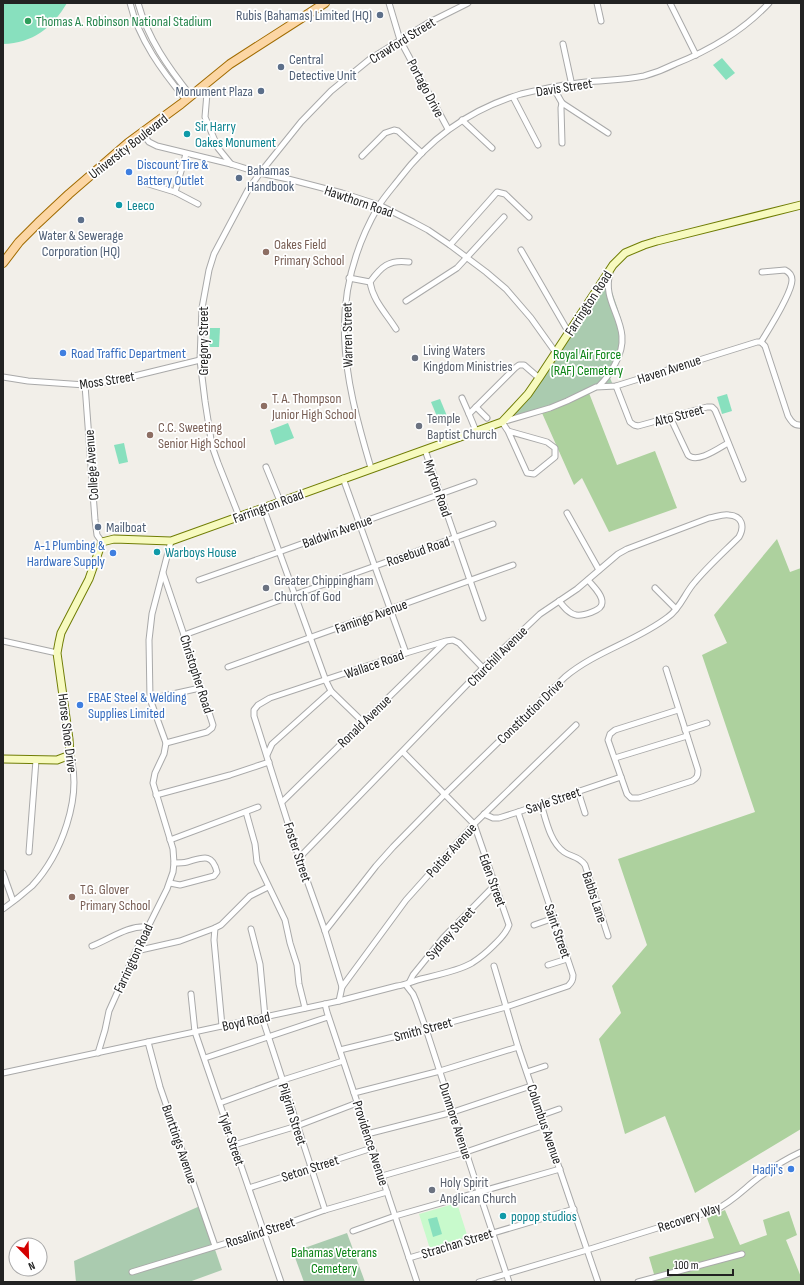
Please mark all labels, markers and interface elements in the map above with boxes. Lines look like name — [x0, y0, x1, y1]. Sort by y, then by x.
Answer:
place label: Rubis (Bahamas) Limited (HQ) — [236, 7, 372, 24]
marker: Rubis (Bahamas) Limited (HQ) — [375, 10, 385, 20]
place label: Thomas A. Robinson National Stadium — [36, 13, 212, 30]
street label: Crawford Street — [366, 13, 438, 67]
marker: Thomas A. Robinson National Stadium — [23, 16, 33, 26]
place label: Central Detective Unit — [289, 51, 357, 84]
street label: Portago Drive — [403, 56, 448, 120]
marker: Central Detective Unit — [276, 62, 286, 72]
street label: Davis Street — [535, 75, 594, 100]
place label: Monument Plaza — [176, 83, 253, 100]
marker: Monument Plaza — [256, 86, 266, 96]
street label: University Boulevard — [85, 110, 172, 183]
place label: Sir Harry Oakes Monument — [195, 118, 276, 151]
marker: Sir Harry Oakes Monument — [182, 129, 192, 139]
place label: Discount Tire & Battery Outlet — [137, 156, 208, 189]
place label: Bahamas Handbook — [247, 162, 295, 195]
marker: Discount Tire & Battery Outlet — [124, 167, 134, 177]
marker: Bahamas Handbook — [234, 173, 244, 183]
street label: Hawthorn Road — [322, 182, 396, 221]
place label: Leeco — [127, 197, 155, 214]
marker: Leeco — [114, 200, 124, 210]
marker: Water & Sewerage Corporation (HQ) — [76, 215, 86, 225]
place label: Water & Sewerage Corporation (HQ) — [39, 227, 123, 260]
place label: Oakes Field Primary School — [274, 236, 344, 269]
marker: Oakes Field Primary School — [261, 247, 271, 257]
street label: Farrington Road — [561, 267, 616, 339]
street label: Warren Street — [338, 302, 357, 368]
street label: Gregory Street — [195, 306, 212, 376]
place label: Living Waters Kingdom Ministries — [423, 342, 512, 375]
place label: Road Traffic Department — [71, 345, 186, 362]
park label: Royal Air Force (RAF) Cemetery — [551, 346, 624, 379]
marker: Road Traffic Department — [58, 348, 68, 358]
street label: Haven Avenue — [635, 351, 703, 388]
marker: Living Waters Kingdom Ministries — [410, 353, 420, 363]
street label: Moss Street — [78, 368, 136, 393]
place label: T. A. Thompson Junior High School — [271, 390, 357, 423]
marker: T. A. Thompson Junior High School — [259, 401, 269, 411]
street label: Alto Street — [652, 401, 706, 430]
place label: Temple Baptist Church — [427, 410, 497, 443]
place label: C.C. Sweeting Senior High School — [158, 419, 246, 452]
marker: Temple Baptist Church — [414, 421, 424, 431]
street label: College Avenue — [81, 429, 102, 501]
marker: C.C. Sweeting Senior High School — [145, 430, 155, 440]
street label: Myrton Road — [420, 457, 455, 519]
street label: Farrington Road — [230, 486, 306, 527]
street label: Baldwin Avenue — [300, 511, 374, 552]
place label: Mailboat — [106, 519, 146, 536]
marker: Mailboat — [93, 522, 103, 532]
street label: Rosebud Road — [384, 533, 452, 570]
place label: A-1 Plumbing & Hardware Supply — [27, 537, 106, 570]
place label: Warboys House — [165, 544, 237, 561]
marker: Warboys House — [152, 547, 162, 557]
marker: A-1 Plumbing & Hardware Supply — [108, 548, 118, 558]
place label: Greater Chippingham Church of God — [274, 572, 373, 605]
marker: Greater Chippingham Church of God — [261, 583, 271, 593]
street label: Famingo Avenue — [333, 596, 410, 637]
street label: Churchill Avenue — [464, 623, 531, 690]
street label: Christopher Road — [176, 633, 217, 716]
street label: Wallace Road — [342, 646, 406, 683]
street label: Constitution Drive — [494, 675, 567, 747]
place label: EBAE Steel & Welding Supplies Limited — [88, 689, 187, 722]
street label: Ronald Avenue — [334, 691, 395, 751]
street label: Horse Shoe Drive — [54, 692, 81, 774]
marker: EBAE Steel & Welding Supplies Limited — [75, 700, 85, 710]
street label: Sayle Street — [524, 783, 583, 818]
street label: Foster Street — [280, 820, 315, 884]
street label: Poitier Avenue — [423, 820, 480, 881]
street label: Eden Street — [475, 851, 510, 909]
street label: Babbs Lane — [578, 869, 611, 925]
place label: T.G. Glover Primary School — [80, 881, 150, 914]
marker: T.G. Glover Primary School — [67, 892, 77, 902]
street label: Saint Street — [540, 902, 575, 960]
street label: Sydney Street — [422, 903, 479, 963]
street label: Farrington Road — [110, 921, 157, 995]
street label: Boyd Road — [221, 1008, 272, 1035]
street label: Smith Street — [392, 1014, 454, 1045]
street label: Pilgrim Street — [275, 1081, 311, 1147]
street label: Dunmore Avenue — [435, 1081, 476, 1162]
street label: Columbus Avenue — [523, 1082, 566, 1166]
street label: Providence Avenue — [349, 1098, 392, 1188]
street label: Bunttings Avenue — [158, 1102, 201, 1186]
street label: Tyler Street — [215, 1111, 248, 1168]
street label: Seton Street — [279, 1151, 341, 1186]
place label: Hadji's — [752, 1161, 783, 1178]
marker: Hadji's — [786, 1164, 796, 1174]
place label: Holy Spirit Anglican Church — [439, 1174, 516, 1207]
marker: Holy Spirit Anglican Church — [427, 1185, 437, 1195]
street label: Recovery Way — [656, 1199, 723, 1236]
place label: popop studios — [511, 1208, 577, 1225]
marker: popop studios — [498, 1211, 508, 1221]
street label: Rosalind Street — [223, 1213, 297, 1252]
street label: Strachan Street — [419, 1225, 495, 1262]
north arrow — [8, 1237, 48, 1277]
park label: Bahamas Veterans Cemetery — [291, 1244, 377, 1277]
scale bar — [668, 1251, 733, 1277]
text: 100 m — [674, 1258, 699, 1273]
text: N — [26, 1259, 37, 1273]

